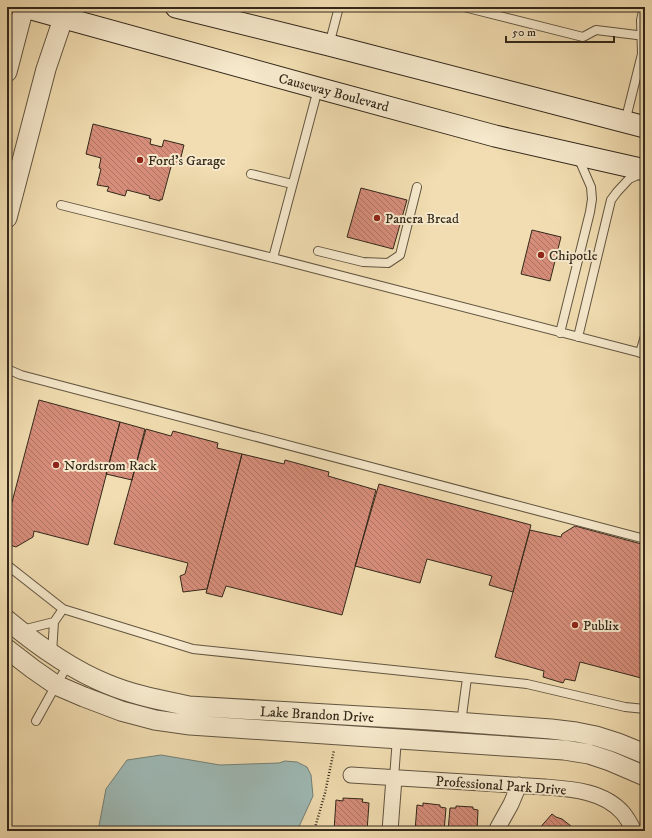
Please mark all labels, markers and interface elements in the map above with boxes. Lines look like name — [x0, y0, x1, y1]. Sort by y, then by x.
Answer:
scale bar — [506, 18, 614, 44]
text: 50 m — [512, 25, 536, 40]
street label: Causeway Boulevard — [277, 70, 391, 116]
place label: Ford's Garage — [148, 152, 226, 170]
marker: Ford's Garage — [135, 155, 145, 165]
place label: Panera Bread — [385, 210, 459, 228]
marker: Panera Bread — [372, 213, 382, 223]
place label: Chipotle — [549, 247, 598, 265]
marker: Chipotle — [536, 250, 546, 260]
place label: Nordstrom Rack — [64, 457, 157, 475]
marker: Nordstrom Rack — [51, 460, 61, 470]
place label: Publix — [583, 617, 619, 635]
marker: Publix — [570, 620, 580, 630]
street label: Lake Brandon Drive — [259, 703, 375, 727]
street label: Professional Park Drive — [435, 772, 567, 800]

